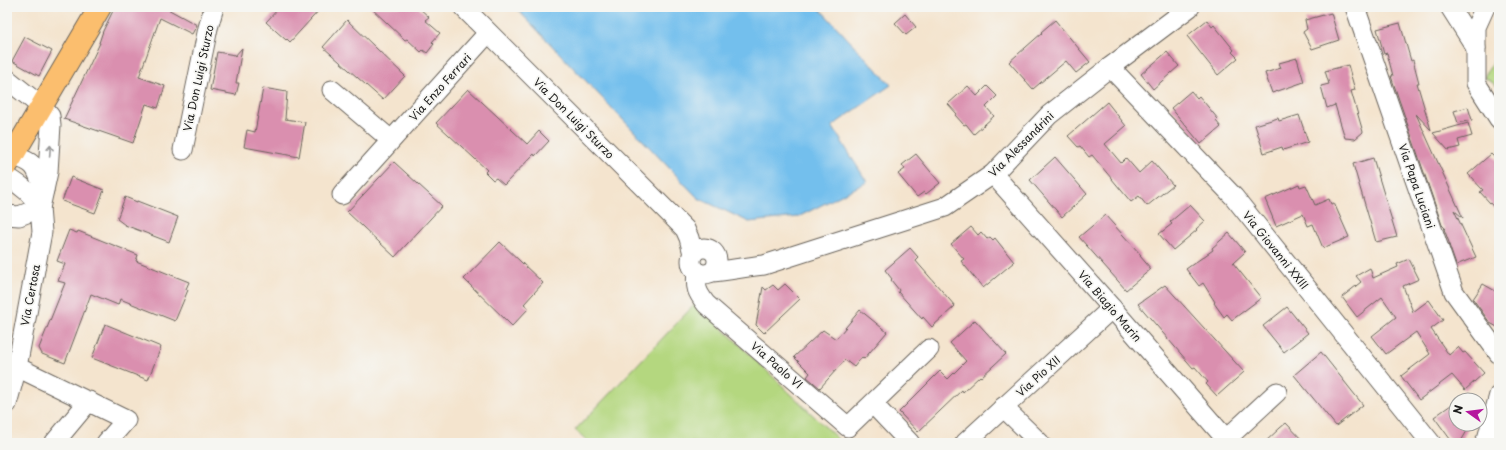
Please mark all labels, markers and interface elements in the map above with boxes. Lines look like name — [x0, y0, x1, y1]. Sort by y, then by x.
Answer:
street label: Via Don Luigi Sturzo — [178, 23, 218, 133]
street label: Via Enzo Ferrari — [405, 49, 475, 125]
street label: Via Don Luigi Sturzo — [530, 74, 618, 162]
street label: Via Alessandrini — [984, 107, 1058, 181]
street label: Via Papa Luciani — [1395, 141, 1439, 231]
one-way arrow — [46, 145, 53, 158]
street label: Via Giovanni XXIII — [1239, 207, 1313, 293]
street label: Via Certosa — [16, 263, 44, 327]
street label: Via Biagio Marin — [1074, 267, 1146, 345]
street label: Via Paolo VI — [747, 338, 807, 392]
street label: Via Pio XII — [1012, 351, 1064, 401]
north arrow — [1448, 392, 1488, 432]
text: N — [1449, 403, 1467, 416]

